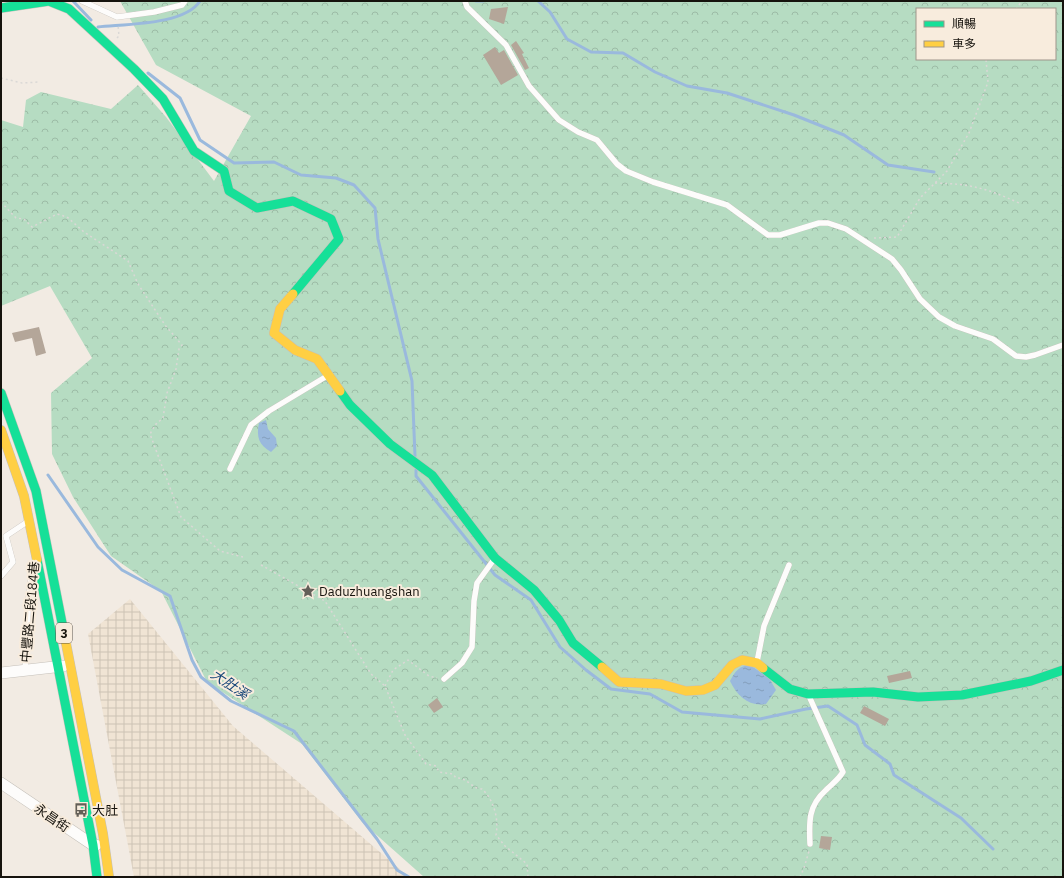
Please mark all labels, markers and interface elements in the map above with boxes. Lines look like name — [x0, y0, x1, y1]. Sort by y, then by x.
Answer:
legend — [916, 8, 1056, 60]
text: 順暢 — [952, 16, 976, 31]
text: 車多 — [952, 36, 976, 51]
street label: 中豐路二段184巷 — [17, 561, 43, 663]
place icon: Daduzhuangshan — [300, 583, 316, 599]
place label: Daduzhuangshan — [319, 583, 420, 600]
road number: 3 — [56, 623, 72, 643]
water label: 大肚溪 — [208, 665, 254, 704]
street label: 永昌街 — [31, 800, 73, 836]
bus stop icon: 大肚 — [73, 802, 89, 818]
place label: 大肚 — [92, 802, 118, 819]

